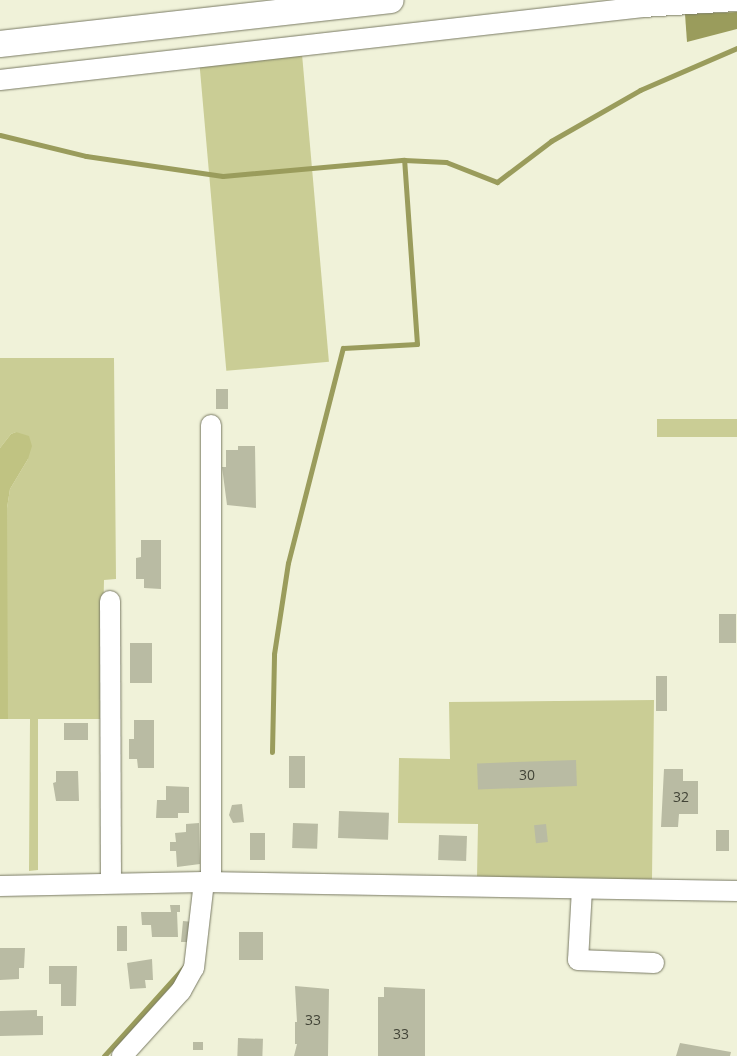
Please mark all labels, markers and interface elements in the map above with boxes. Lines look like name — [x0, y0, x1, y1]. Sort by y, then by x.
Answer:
house number: 30 — [519, 767, 535, 783]
house number: 32 — [673, 789, 689, 805]
house number: 33 — [305, 1012, 321, 1028]
house number: 33 — [393, 1026, 409, 1042]

